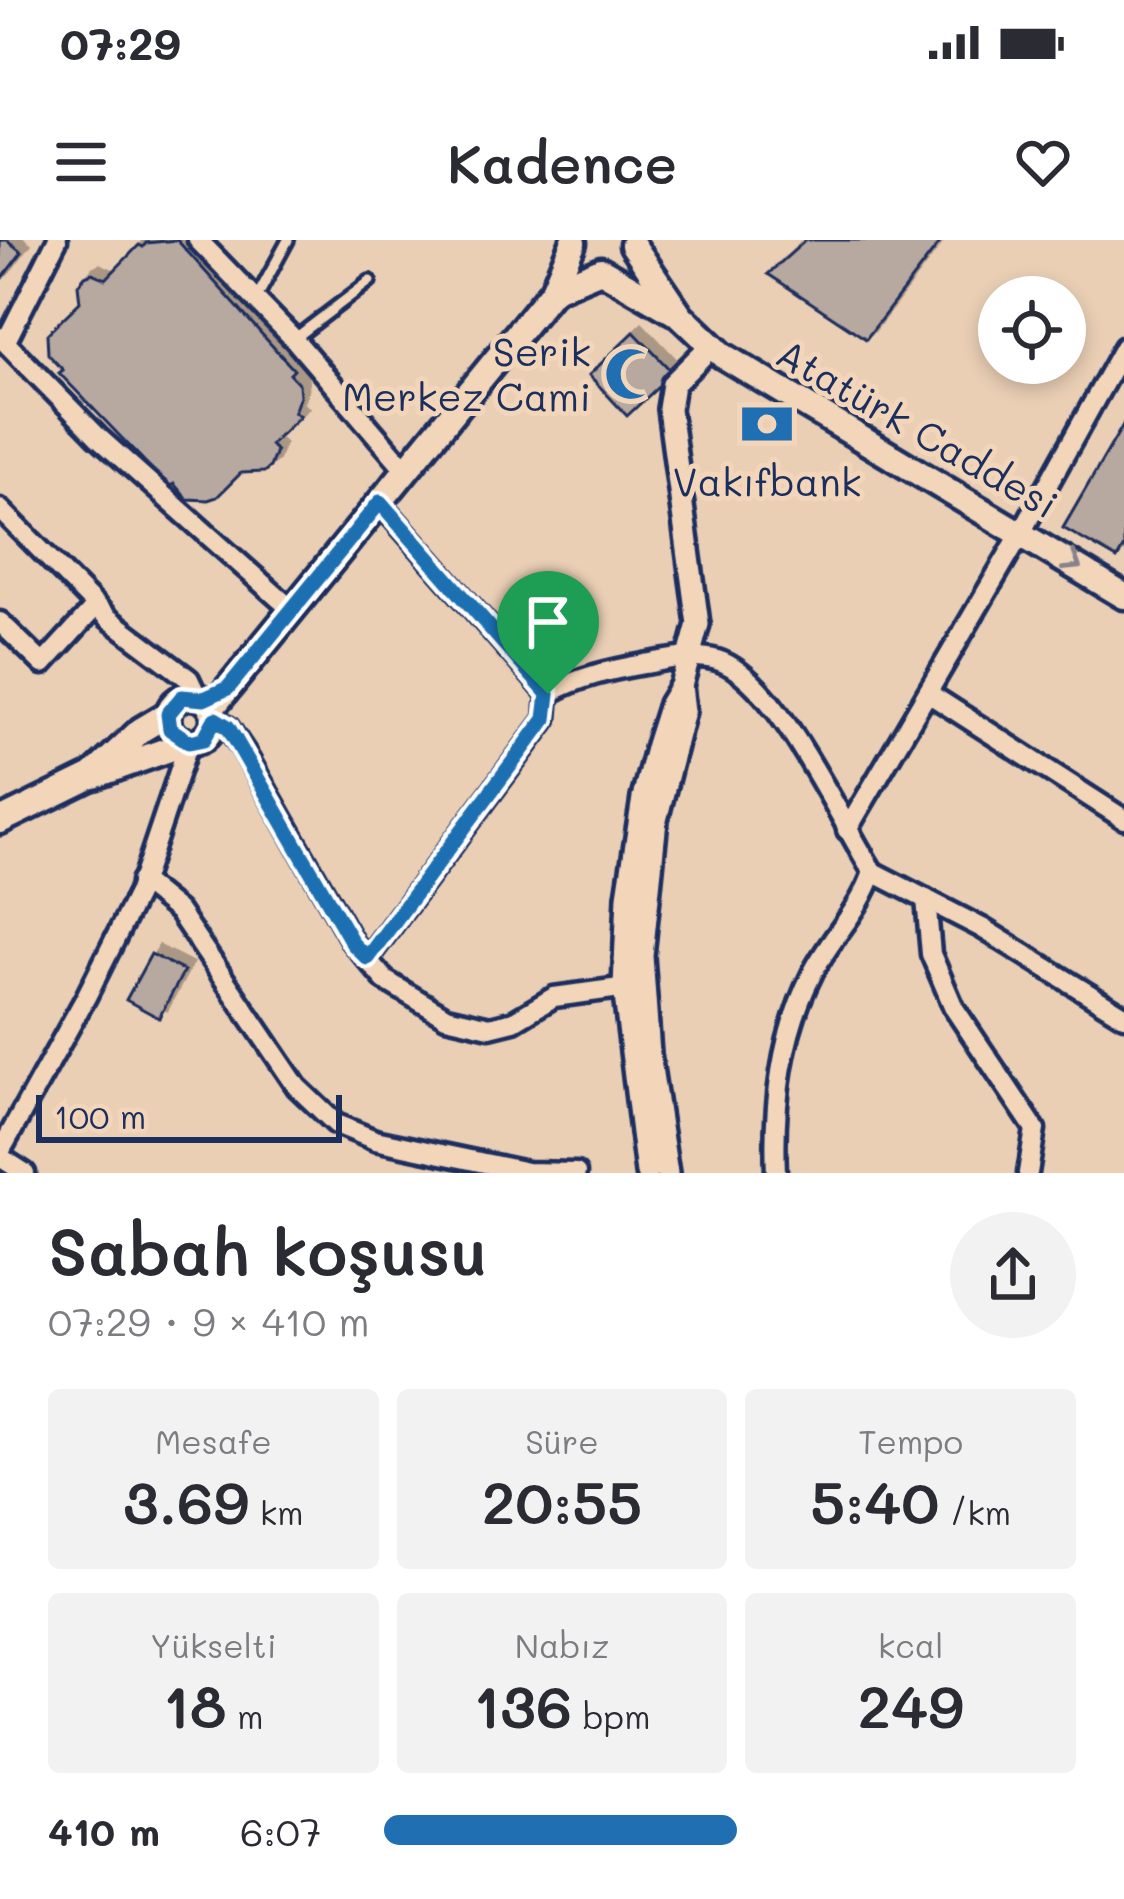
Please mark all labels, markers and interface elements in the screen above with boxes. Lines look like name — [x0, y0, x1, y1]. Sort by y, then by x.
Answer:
text: 07:29 — [60, 13, 180, 71]
text: Kadence — [447, 127, 677, 198]
icon: menu — [48, 129, 114, 195]
icon: heart — [1010, 129, 1076, 195]
map controls — [978, 276, 1086, 384]
button: locate — [978, 276, 1086, 384]
place label: Serik Merkez Cami — [342, 325, 591, 421]
street label: Atatürk Caddesi — [768, 327, 1067, 529]
mosque icon: Serik Merkez Cami — [602, 345, 660, 403]
bank icon: Vakıfbank — [738, 395, 796, 453]
place label: Vakıfbank — [673, 455, 861, 506]
one-way arrow — [1060, 549, 1082, 572]
pin — [497, 571, 599, 694]
icon: arrive — [515, 589, 581, 655]
scale bar — [36, 1089, 342, 1142]
text: 100 m — [54, 1094, 146, 1137]
text: Sabah koşusu — [48, 1207, 488, 1293]
button: share — [950, 1212, 1076, 1338]
text: 07:29 · 9 × 410 m — [48, 1295, 370, 1346]
text: Mesafe — [155, 1419, 272, 1462]
text: Süre — [525, 1419, 599, 1462]
text: Tempo — [858, 1419, 963, 1462]
text: 3.69 — [123, 1462, 249, 1540]
text: 20:55 — [482, 1462, 642, 1540]
text: 5:40 — [810, 1462, 939, 1540]
text: km — [249, 1490, 304, 1533]
text: /km — [939, 1490, 1011, 1533]
text: Yükselti — [150, 1623, 277, 1666]
text: Nabız — [515, 1623, 609, 1666]
text: kcal — [878, 1623, 944, 1666]
text: 18 — [163, 1666, 227, 1744]
text: 136 — [474, 1666, 572, 1744]
text: 249 — [857, 1666, 964, 1744]
text: m — [227, 1694, 264, 1737]
text: bpm — [572, 1694, 650, 1737]
text: 410 m — [48, 1805, 160, 1856]
text: 6:07 — [240, 1805, 321, 1856]

